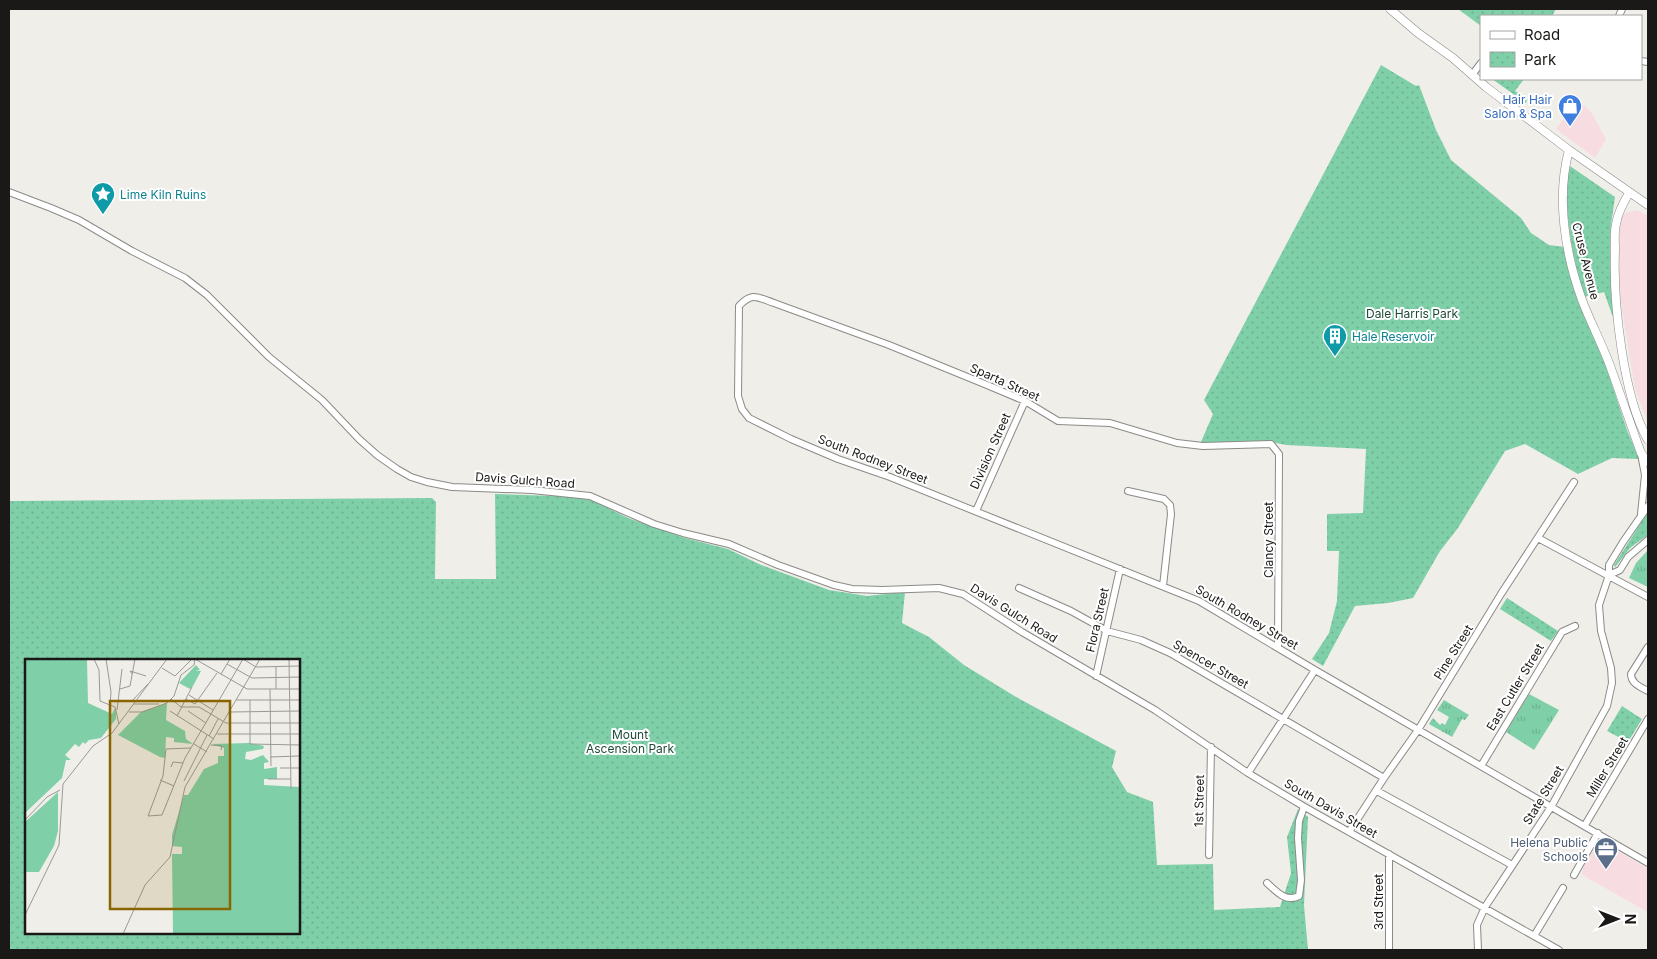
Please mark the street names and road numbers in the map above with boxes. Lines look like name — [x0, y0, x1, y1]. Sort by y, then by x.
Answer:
street label: Cruse Avenue — [1569, 221, 1603, 301]
street label: Sparta Street — [968, 360, 1042, 404]
street label: Division Street — [966, 410, 1014, 491]
street label: South Rodney Street — [816, 431, 930, 487]
street label: Davis Gulch Road — [475, 469, 575, 491]
street label: Clancy Street — [1261, 502, 1276, 578]
street label: Davis Gulch Road — [968, 580, 1060, 646]
street label: South Rodney Street — [1193, 581, 1301, 653]
street label: Flora Street — [1082, 586, 1112, 654]
street label: Pine Street — [1430, 622, 1476, 682]
street label: Spencer Street — [1171, 636, 1252, 692]
street label: East Cutler Street — [1483, 641, 1547, 733]
street label: Miller Street — [1583, 734, 1631, 800]
street label: State Street — [1519, 763, 1567, 827]
street label: 1st Street — [1191, 775, 1207, 827]
street label: South Davis Street — [1282, 775, 1380, 841]
street label: 3rd Street — [1371, 874, 1386, 930]

